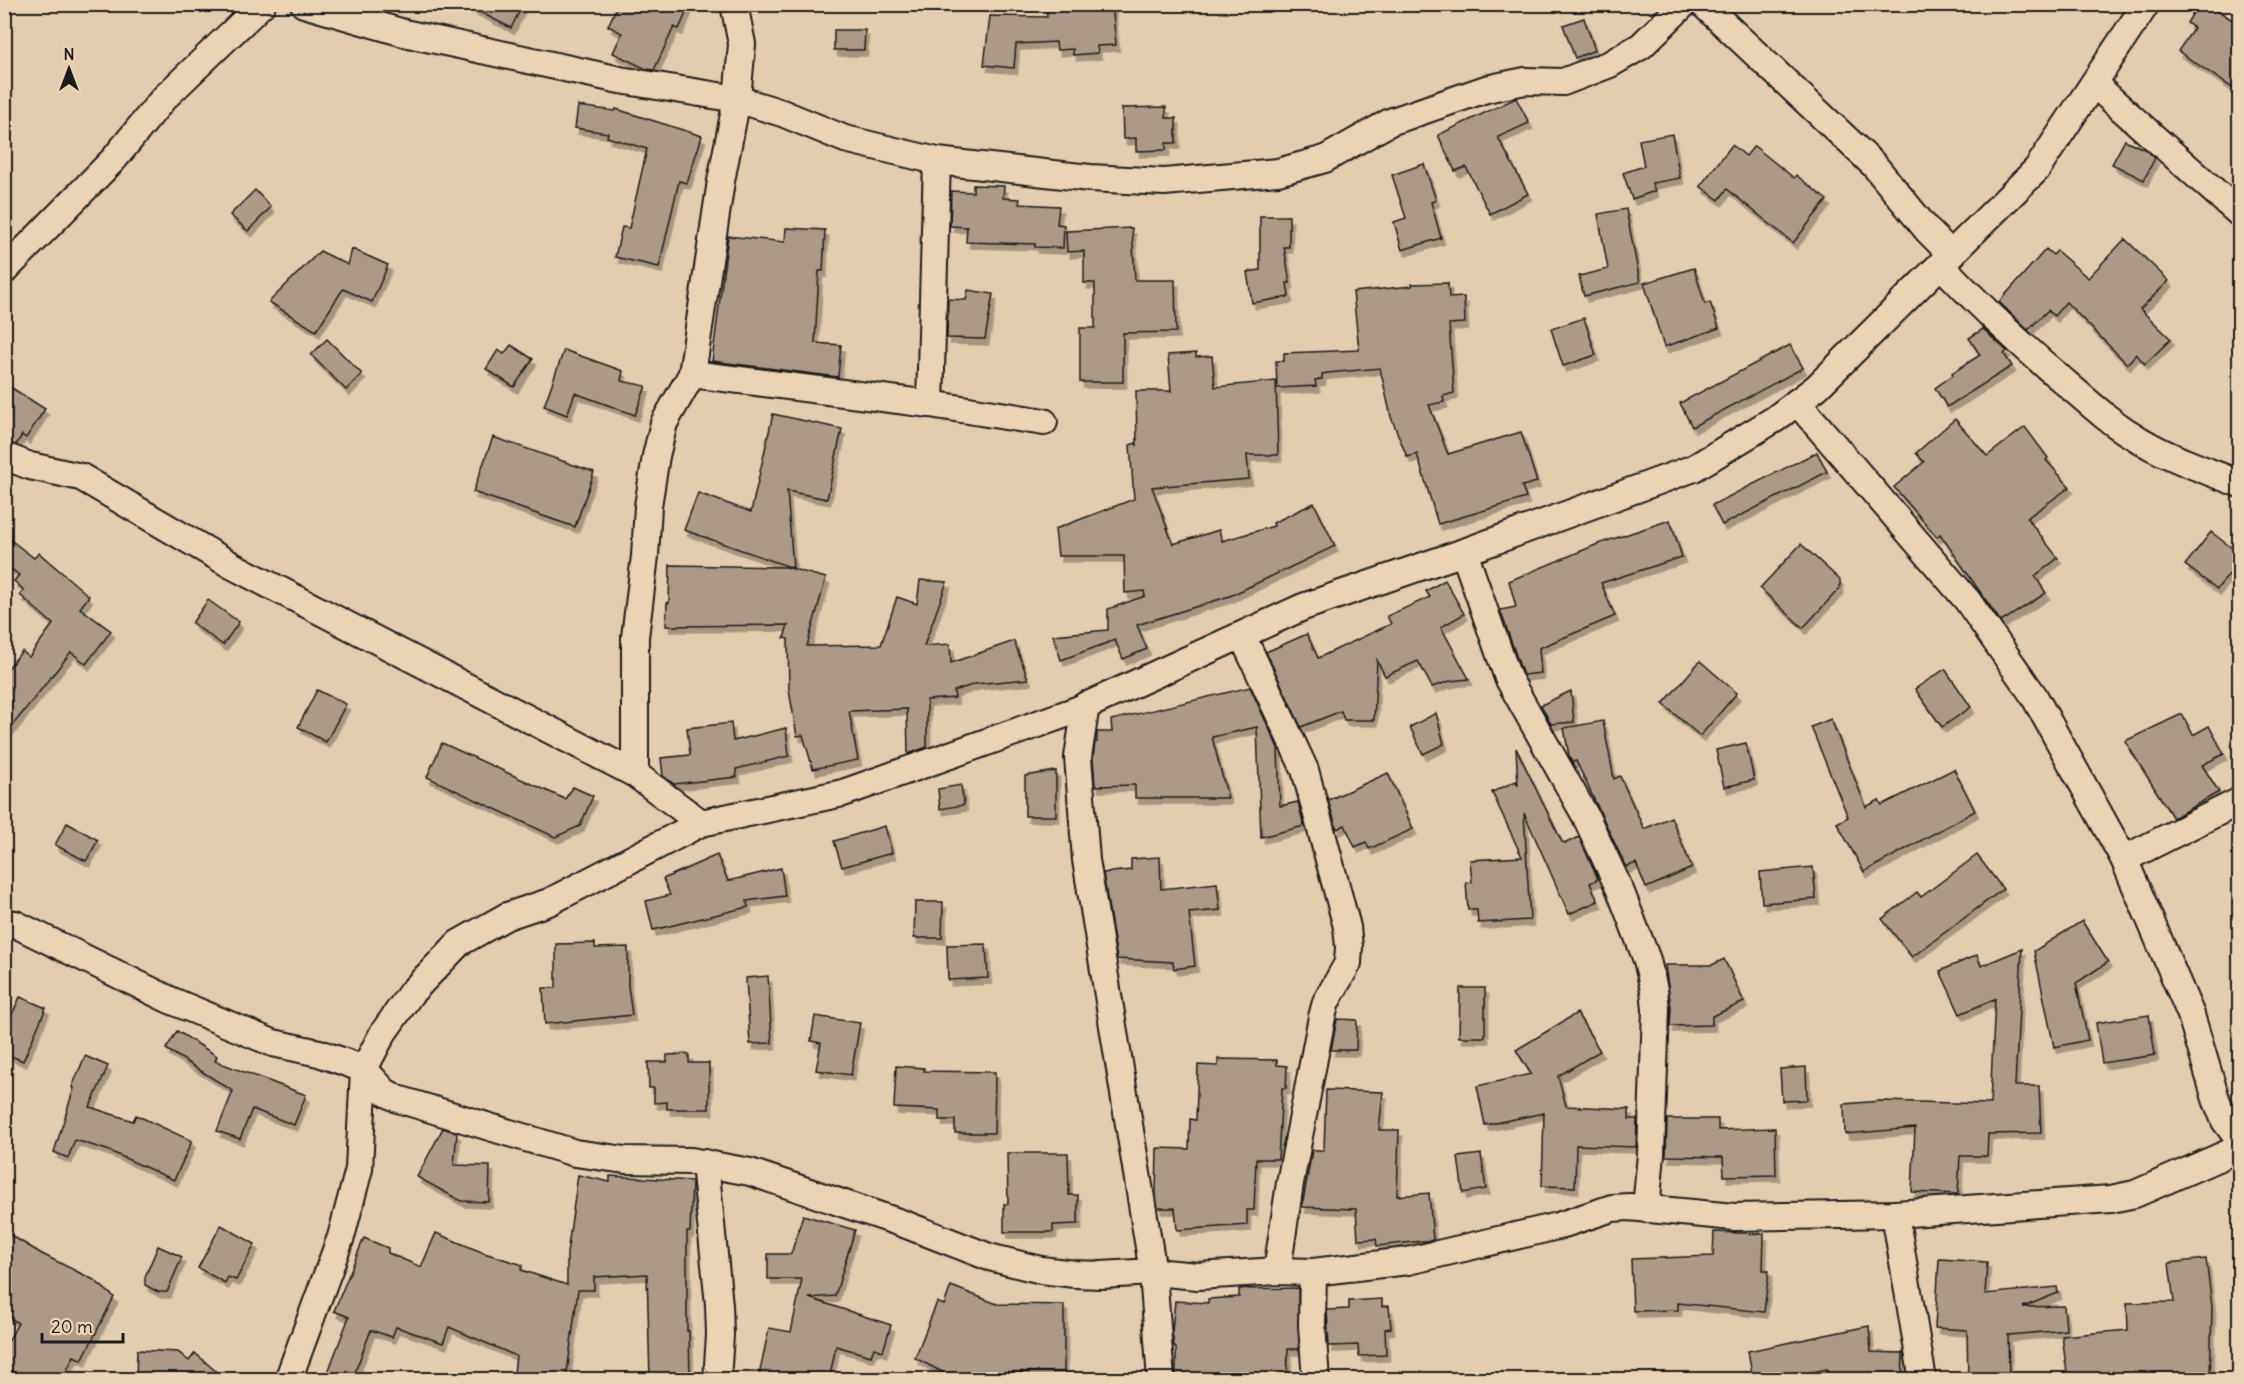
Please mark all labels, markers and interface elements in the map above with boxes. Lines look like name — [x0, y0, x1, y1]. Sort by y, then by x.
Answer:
north arrow — [39, 39, 99, 99]
text: N — [63, 44, 75, 64]
scale bar — [42, 1306, 123, 1344]
text: 20 m — [51, 1315, 93, 1338]

